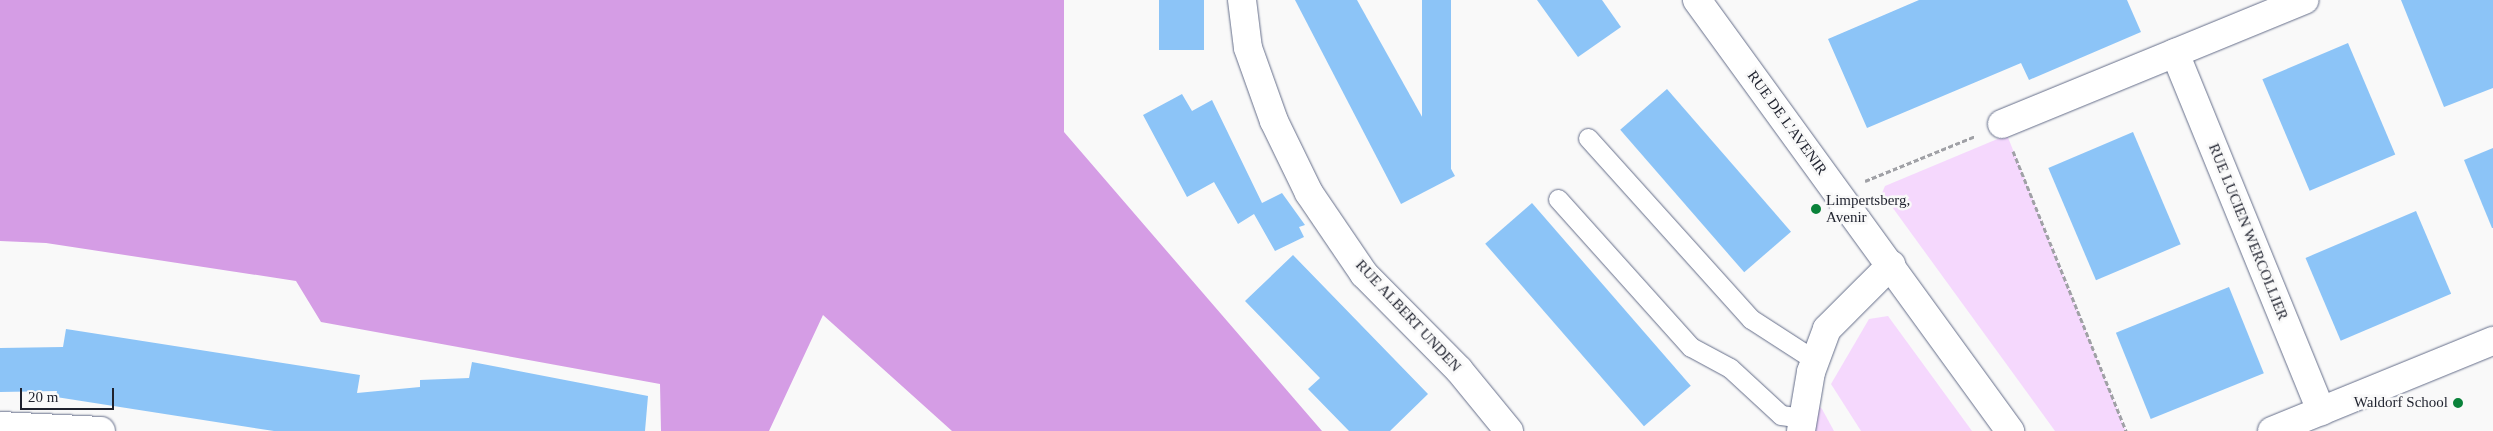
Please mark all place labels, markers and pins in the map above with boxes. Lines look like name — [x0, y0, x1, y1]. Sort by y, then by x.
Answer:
place label: Limpertsberg, Avenir — [1826, 191, 1910, 226]
marker: Limpertsberg, Avenir — [1810, 203, 1822, 215]
place label: Waldorf School — [2354, 394, 2448, 412]
marker: Waldorf School — [2452, 397, 2464, 409]

